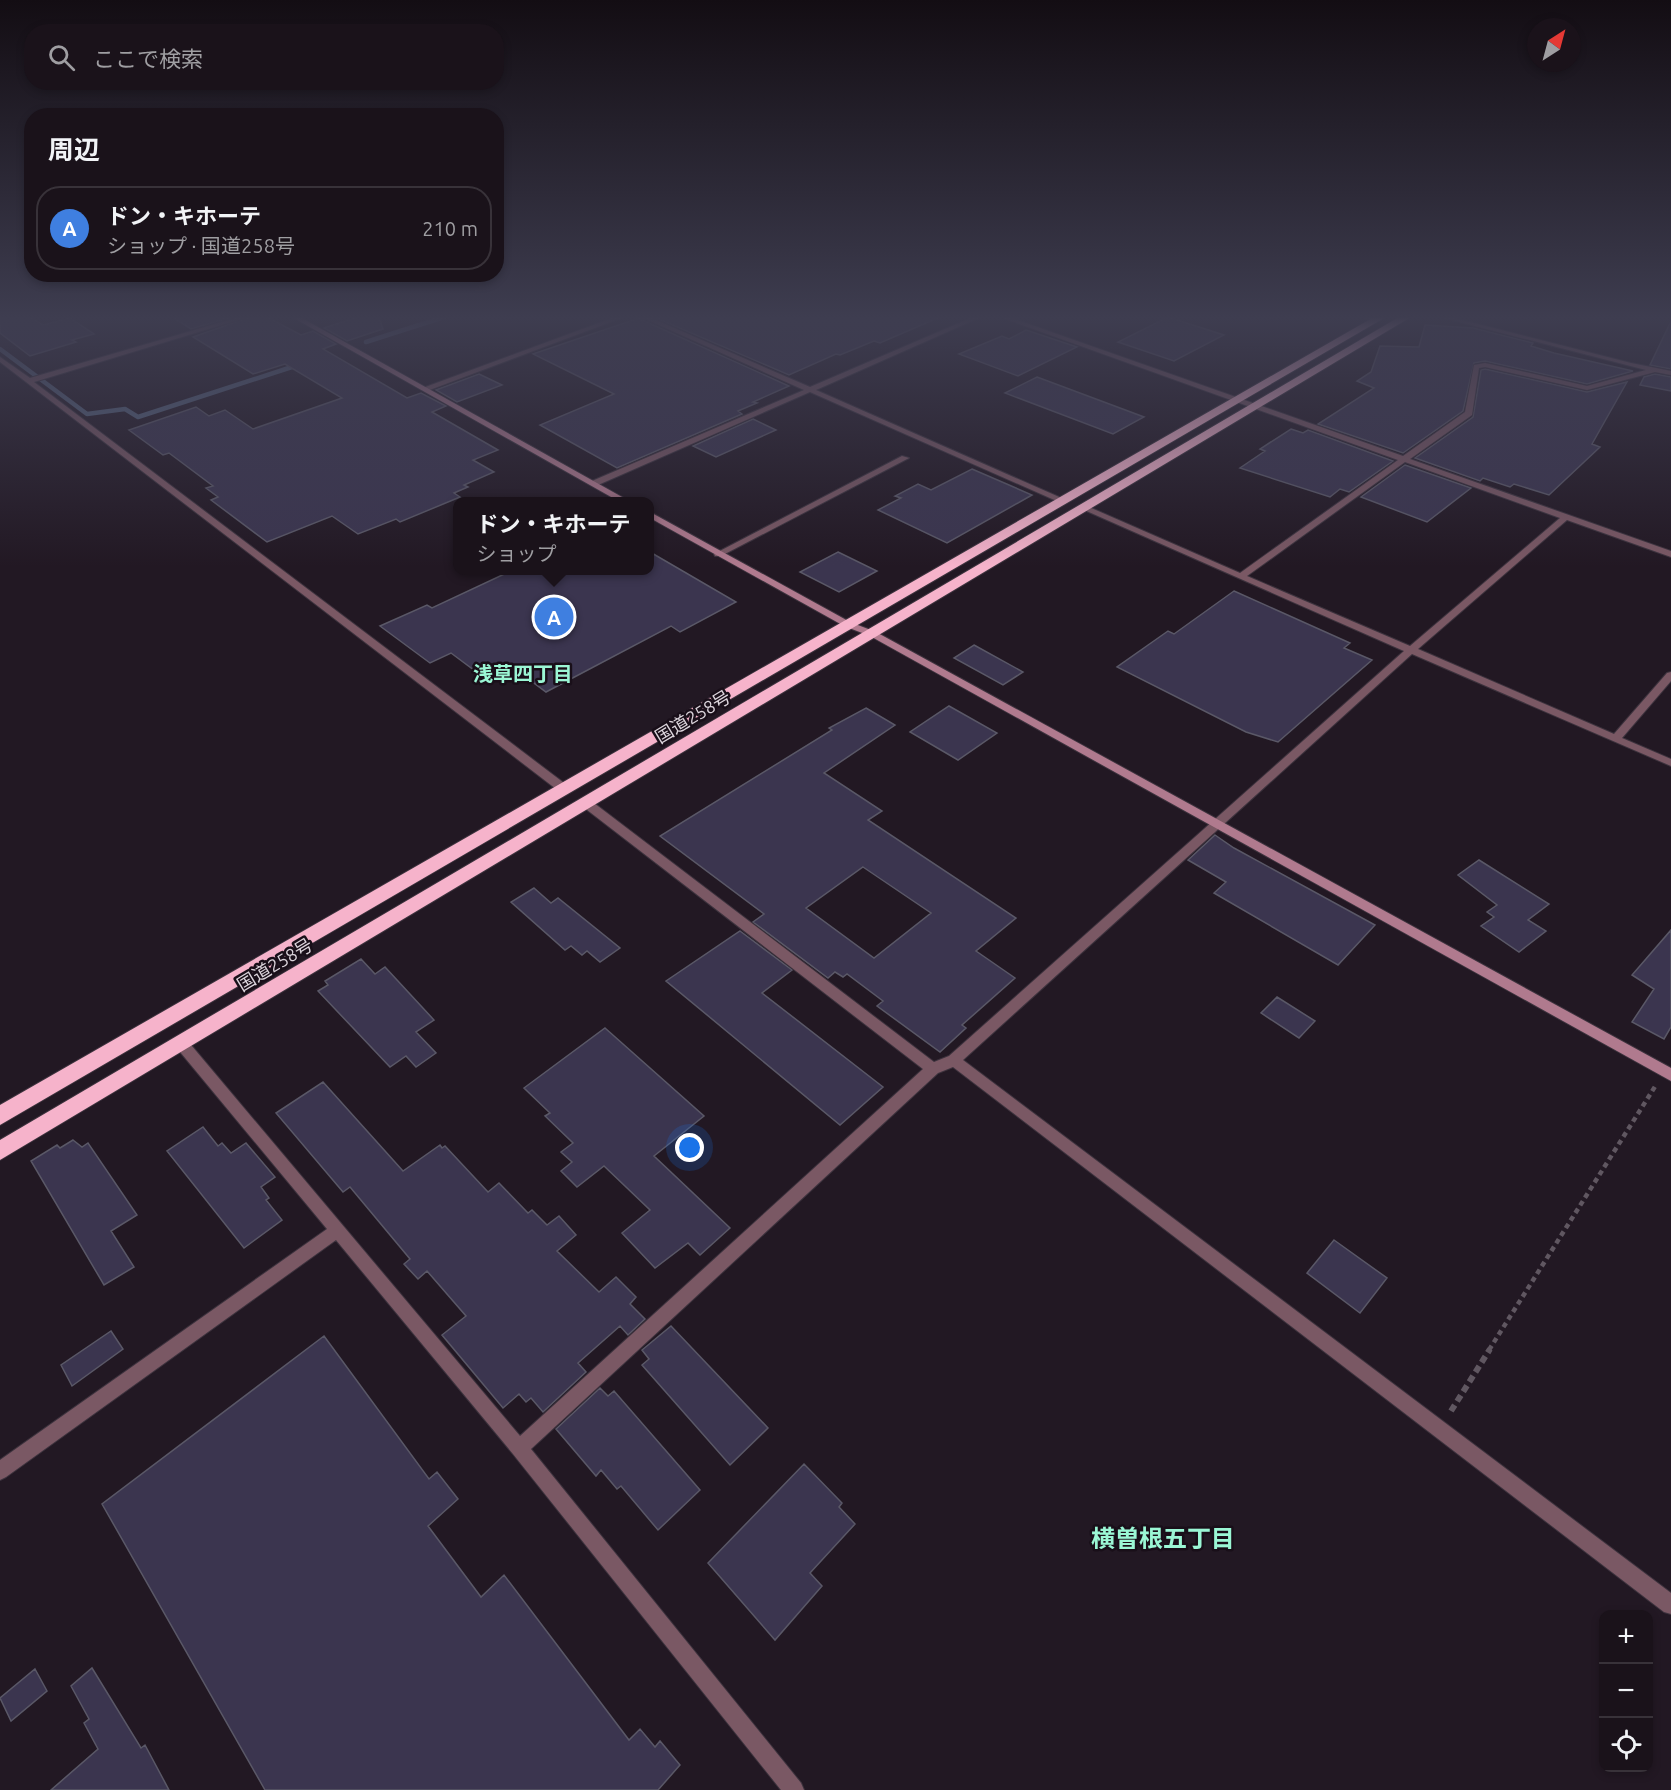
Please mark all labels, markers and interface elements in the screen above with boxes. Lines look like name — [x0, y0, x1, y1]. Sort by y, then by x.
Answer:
north arrow — [1527, 18, 1581, 72]
search box — [24, 24, 504, 90]
icon: search — [45, 41, 78, 74]
text: ここで検索 — [93, 46, 203, 71]
text: 周辺 — [48, 135, 100, 164]
text: ドン・キホーテ — [107, 203, 261, 228]
text: A — [62, 217, 77, 240]
text: 210 m — [422, 217, 478, 240]
text: ショップ · 国道258号 — [107, 234, 295, 257]
popup — [453, 497, 654, 575]
text: ドン・キホーテ — [476, 511, 631, 536]
text: ショップ — [476, 542, 556, 565]
pin: A — [534, 594, 574, 640]
district label: 浅草四丁目 — [473, 662, 573, 685]
street label: 国道258号 — [651, 686, 734, 746]
street label: 国道258号 — [233, 934, 316, 994]
your location — [675, 1133, 704, 1162]
district label: 横曽根五丁目 — [1091, 1525, 1235, 1552]
map controls — [1599, 1610, 1653, 1772]
button: + — [1599, 1610, 1653, 1664]
button: − — [1599, 1664, 1653, 1718]
button: locate — [1599, 1718, 1653, 1772]

